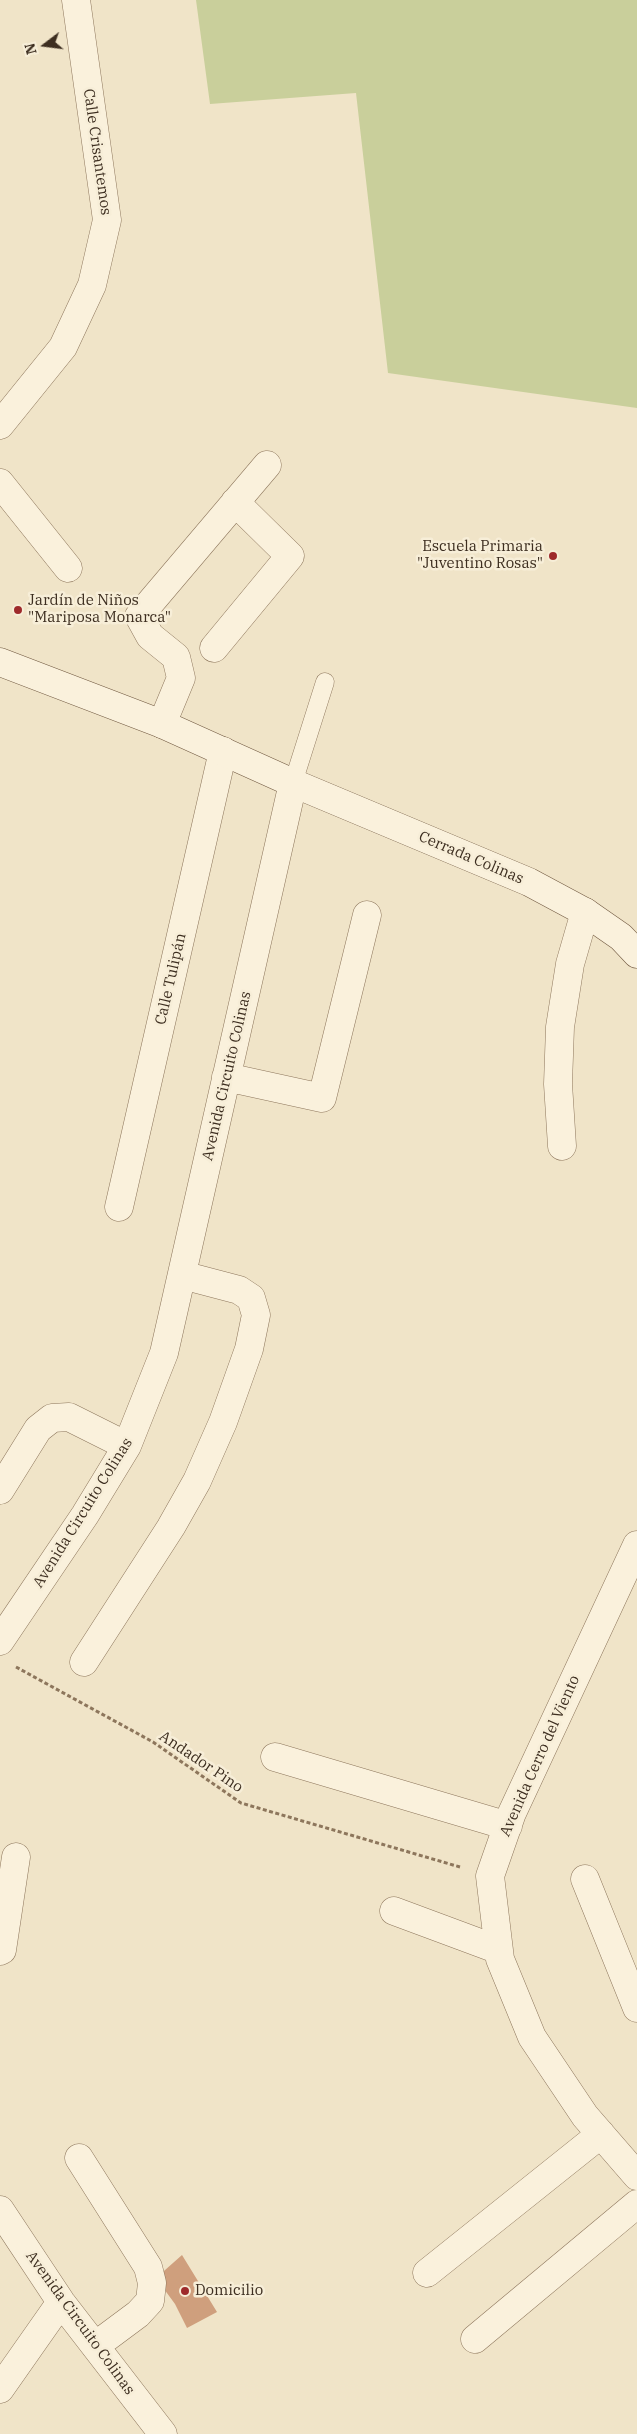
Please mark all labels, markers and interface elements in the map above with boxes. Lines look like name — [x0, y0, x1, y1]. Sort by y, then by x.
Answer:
north arrow — [20, 20, 70, 70]
text: N — [20, 41, 41, 57]
street label: Calle Crisantemos — [79, 88, 115, 216]
place label: Escuela Primaria "Juventino Rosas" — [417, 538, 543, 573]
marker: Escuela Primaria "Juventino Rosas" — [547, 550, 559, 562]
place label: Jardín de Niños "Mariposa Monarca" — [28, 592, 171, 627]
marker: Jardín de Niños "Mariposa Monarca" — [12, 604, 24, 616]
street label: Cerrada Colinas — [416, 828, 526, 888]
street label: Calle Tulipán — [152, 931, 190, 1027]
street label: Avenida Circuito Colinas — [199, 990, 255, 1162]
street label: Avenida Circuito Colinas — [29, 1435, 137, 1591]
street label: Avenida Cerro del Viento — [496, 1673, 584, 1839]
street label: Andador Pino — [156, 1727, 246, 1797]
street label: Avenida Circuito Colinas — [22, 2248, 138, 2398]
place label: Domicilio — [195, 2282, 263, 2300]
marker: Domicilio — [179, 2285, 191, 2297]

